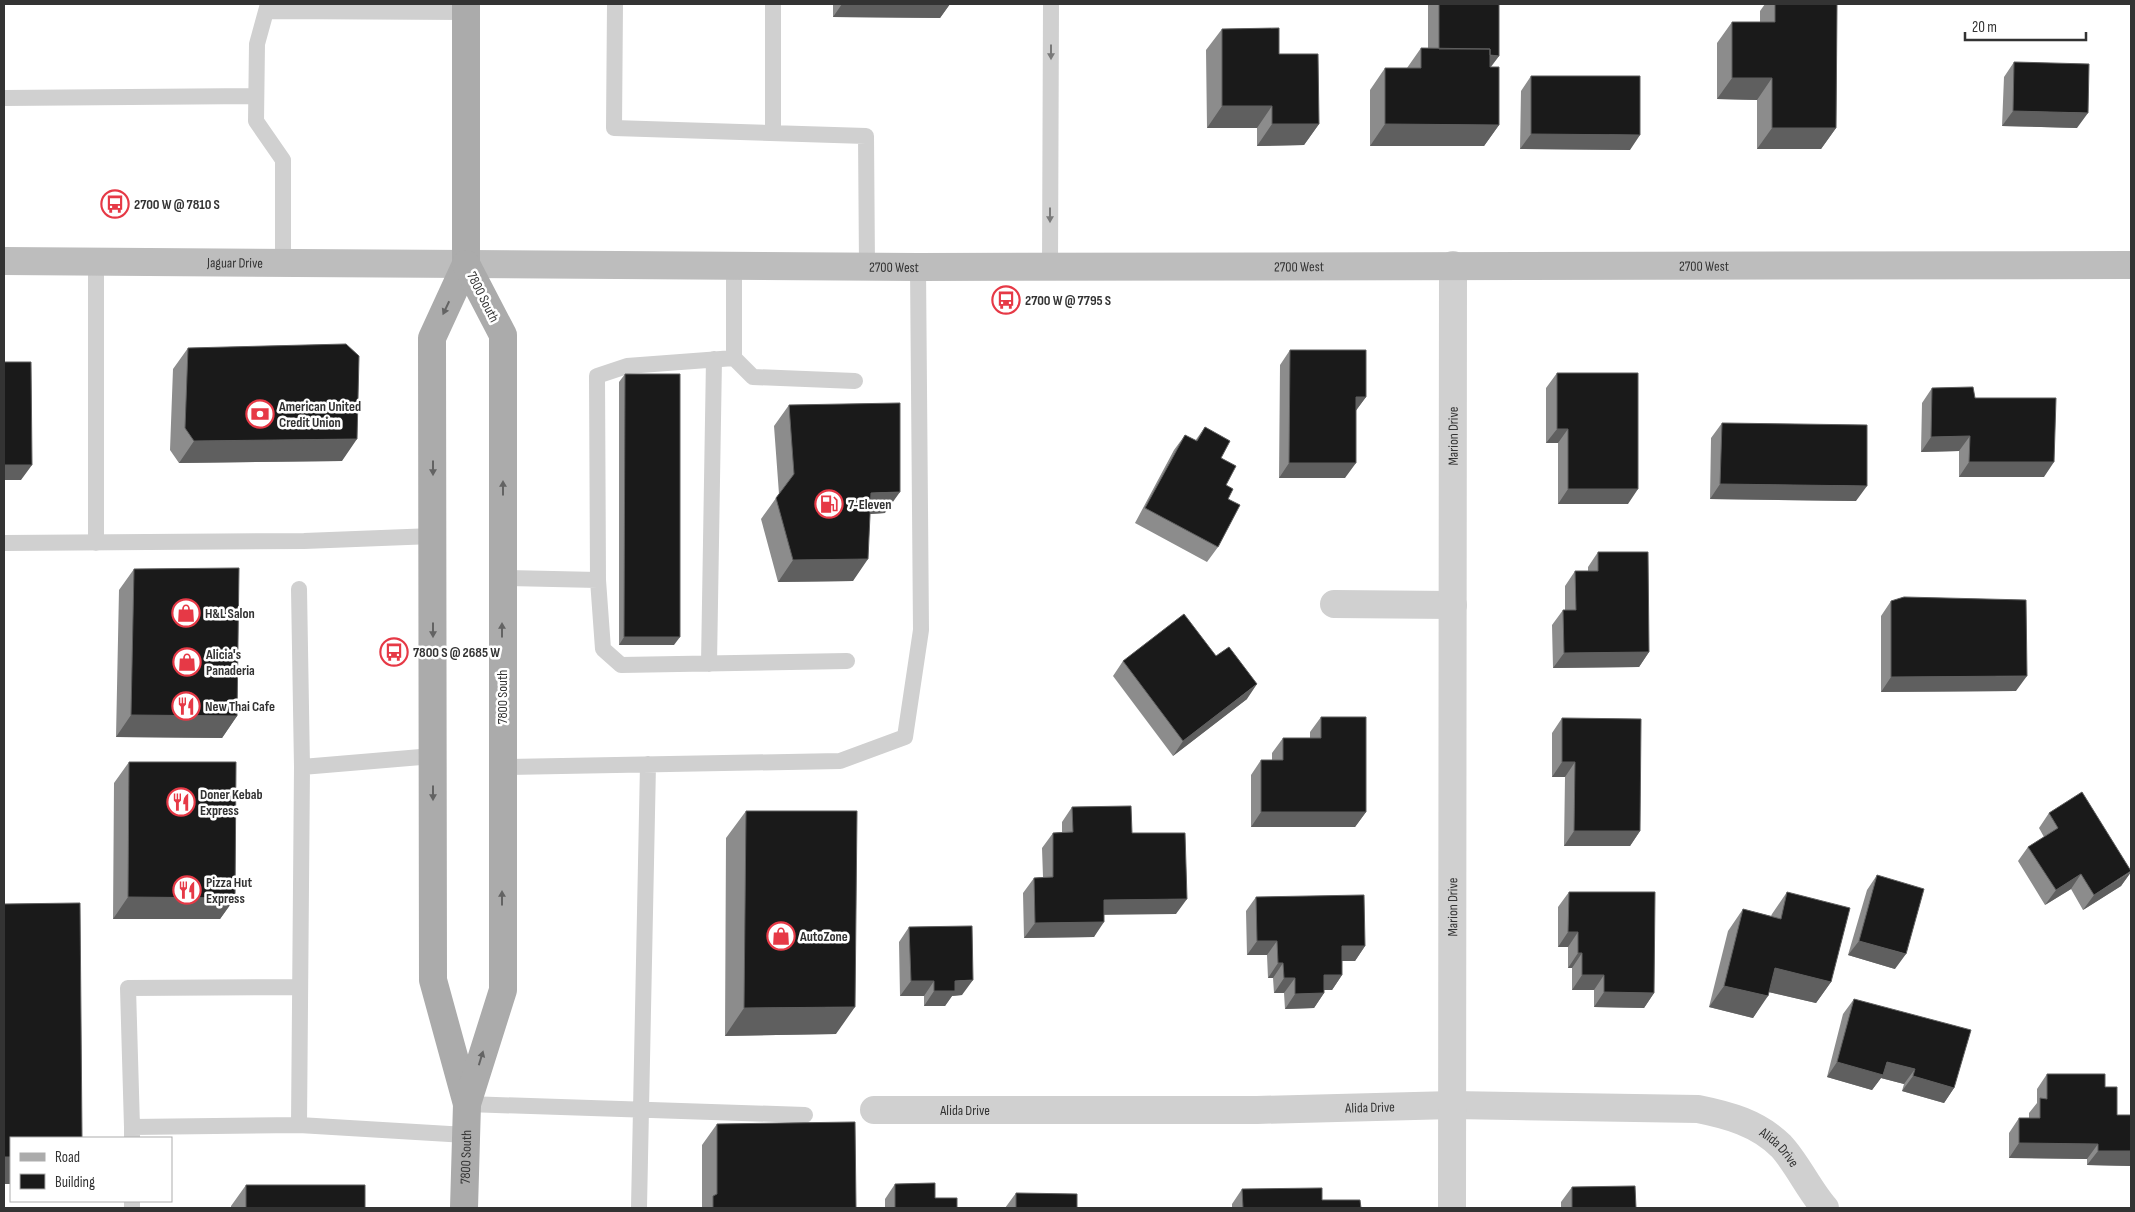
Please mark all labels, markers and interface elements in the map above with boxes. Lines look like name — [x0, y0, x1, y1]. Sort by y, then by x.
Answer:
scale bar — [1965, 10, 2086, 42]
text: 20 m — [1972, 18, 1997, 37]
one-way arrow — [1047, 45, 1055, 61]
bus stop icon: 2700 W @ 7810 S — [100, 189, 130, 219]
place label: 2700 W @ 7810 S — [134, 196, 220, 213]
one-way arrow — [1046, 207, 1054, 223]
street label: Jaguar Drive — [206, 254, 263, 271]
street label: 2700 West — [1679, 257, 1729, 274]
street label: 2700 West — [869, 258, 919, 276]
street label: 2700 West — [1274, 258, 1324, 275]
street label: 7800 South — [463, 269, 503, 325]
bus stop icon: 2700 W @ 7795 S — [991, 285, 1021, 315]
place label: 2700 W @ 7795 S — [1025, 292, 1111, 309]
one-way arrow — [442, 301, 450, 315]
place label: American United Credit Union — [278, 398, 361, 431]
bank icon: American United Credit Union — [245, 399, 275, 429]
street label: Marion Drive — [1444, 407, 1461, 465]
one-way arrow — [429, 460, 437, 476]
one-way arrow — [499, 479, 507, 495]
fuel station icon: 7-Eleven — [814, 489, 844, 519]
place label: 7-Eleven — [848, 496, 891, 513]
shop icon: H&L Salon — [171, 598, 201, 628]
place label: H&L Salon — [205, 605, 255, 622]
one-way arrow — [498, 621, 506, 637]
one-way arrow — [429, 623, 437, 639]
bus stop icon: 7800 S @ 2685 W — [379, 637, 409, 667]
place label: 7800 S @ 2685 W — [413, 644, 500, 661]
place label: Alicia's Panaderia — [205, 646, 255, 679]
shop icon: Alicia's Panaderia — [172, 647, 202, 677]
street label: 7800 South — [494, 670, 511, 724]
restaurant icon: New Thai Cafe — [171, 691, 201, 721]
place label: New Thai Cafe — [205, 698, 275, 715]
one-way arrow — [429, 785, 437, 801]
place label: Doner Kebab Express — [200, 786, 263, 819]
restaurant icon: Doner Kebab Express — [166, 787, 196, 817]
place label: Pizza Hut Express — [206, 874, 252, 907]
restaurant icon: Pizza Hut Express — [172, 875, 202, 905]
street label: Marion Drive — [1444, 878, 1461, 936]
one-way arrow — [498, 890, 506, 906]
shop icon: AutoZone — [766, 921, 796, 951]
place label: AutoZone — [799, 928, 848, 945]
one-way arrow — [478, 1050, 486, 1065]
street label: Alida Drive — [1344, 1098, 1395, 1116]
street label: Alida Drive — [939, 1102, 990, 1119]
street label: Alida Drive — [1756, 1123, 1803, 1170]
street label: 7800 South — [456, 1130, 475, 1184]
legend — [10, 1137, 172, 1202]
text: Road — [55, 1148, 80, 1167]
text: Building — [55, 1173, 95, 1192]

